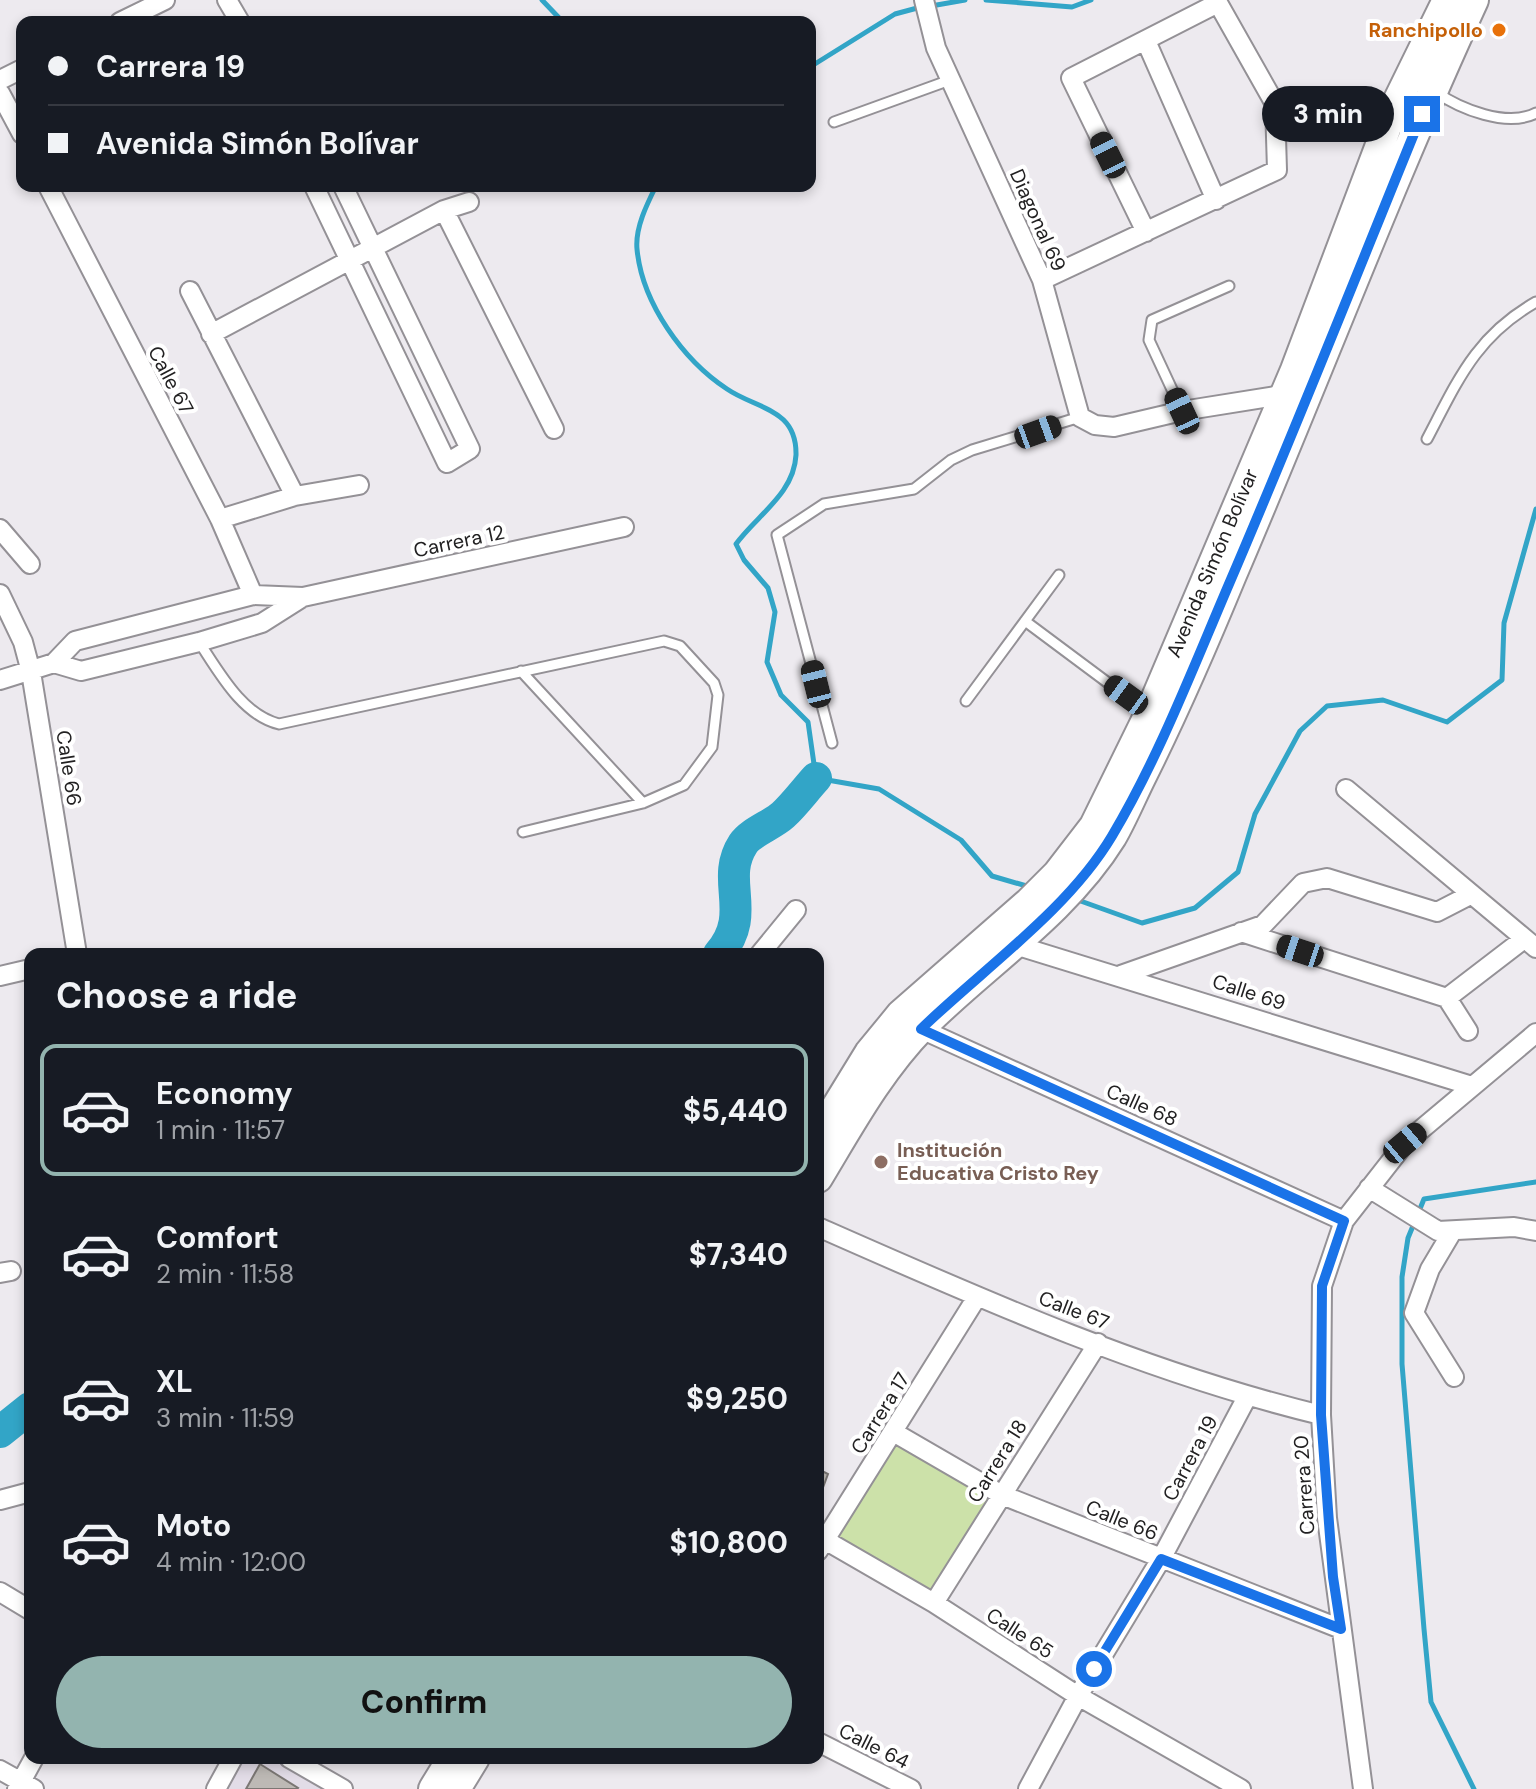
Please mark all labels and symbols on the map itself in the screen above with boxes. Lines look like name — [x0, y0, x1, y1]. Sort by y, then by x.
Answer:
place label: Ranchipollo — [1369, 17, 1483, 43]
marker: Ranchipollo — [1490, 21, 1508, 39]
callout: 3 min — [1262, 86, 1394, 142]
route end — [1404, 96, 1440, 132]
car — [1087, 128, 1129, 182]
street label: Diagonal 69 — [1004, 165, 1072, 275]
street label: Calle 67 — [142, 341, 200, 419]
car — [1161, 384, 1203, 438]
car — [1011, 413, 1065, 451]
street label: Avenida Simón Bolívar — [1160, 465, 1264, 661]
street label: Carrera 12 — [411, 519, 507, 563]
car — [799, 658, 833, 710]
car — [1100, 671, 1152, 719]
street label: Calle 66 — [50, 728, 88, 808]
car — [1273, 932, 1327, 970]
street label: Calle 69 — [1209, 968, 1289, 1016]
street label: Calle 68 — [1102, 1078, 1182, 1132]
car — [1379, 1118, 1431, 1168]
place label: Institución Educativa Cristo Rey — [897, 1137, 1099, 1186]
marker: Institución Educativa Cristo Rey — [872, 1153, 890, 1171]
street label: Calle 67 — [1035, 1285, 1113, 1335]
street label: Carrera 17 — [845, 1367, 915, 1459]
street label: Carrera 19 — [1157, 1411, 1223, 1505]
street label: Carrera 18 — [961, 1415, 1033, 1507]
street label: Carrera 20 — [1288, 1434, 1320, 1536]
street label: Calle 66 — [1082, 1494, 1162, 1546]
street label: Calle 65 — [981, 1602, 1059, 1664]
route start — [1076, 1651, 1112, 1687]
street label: Calle 64 — [834, 1717, 914, 1775]

